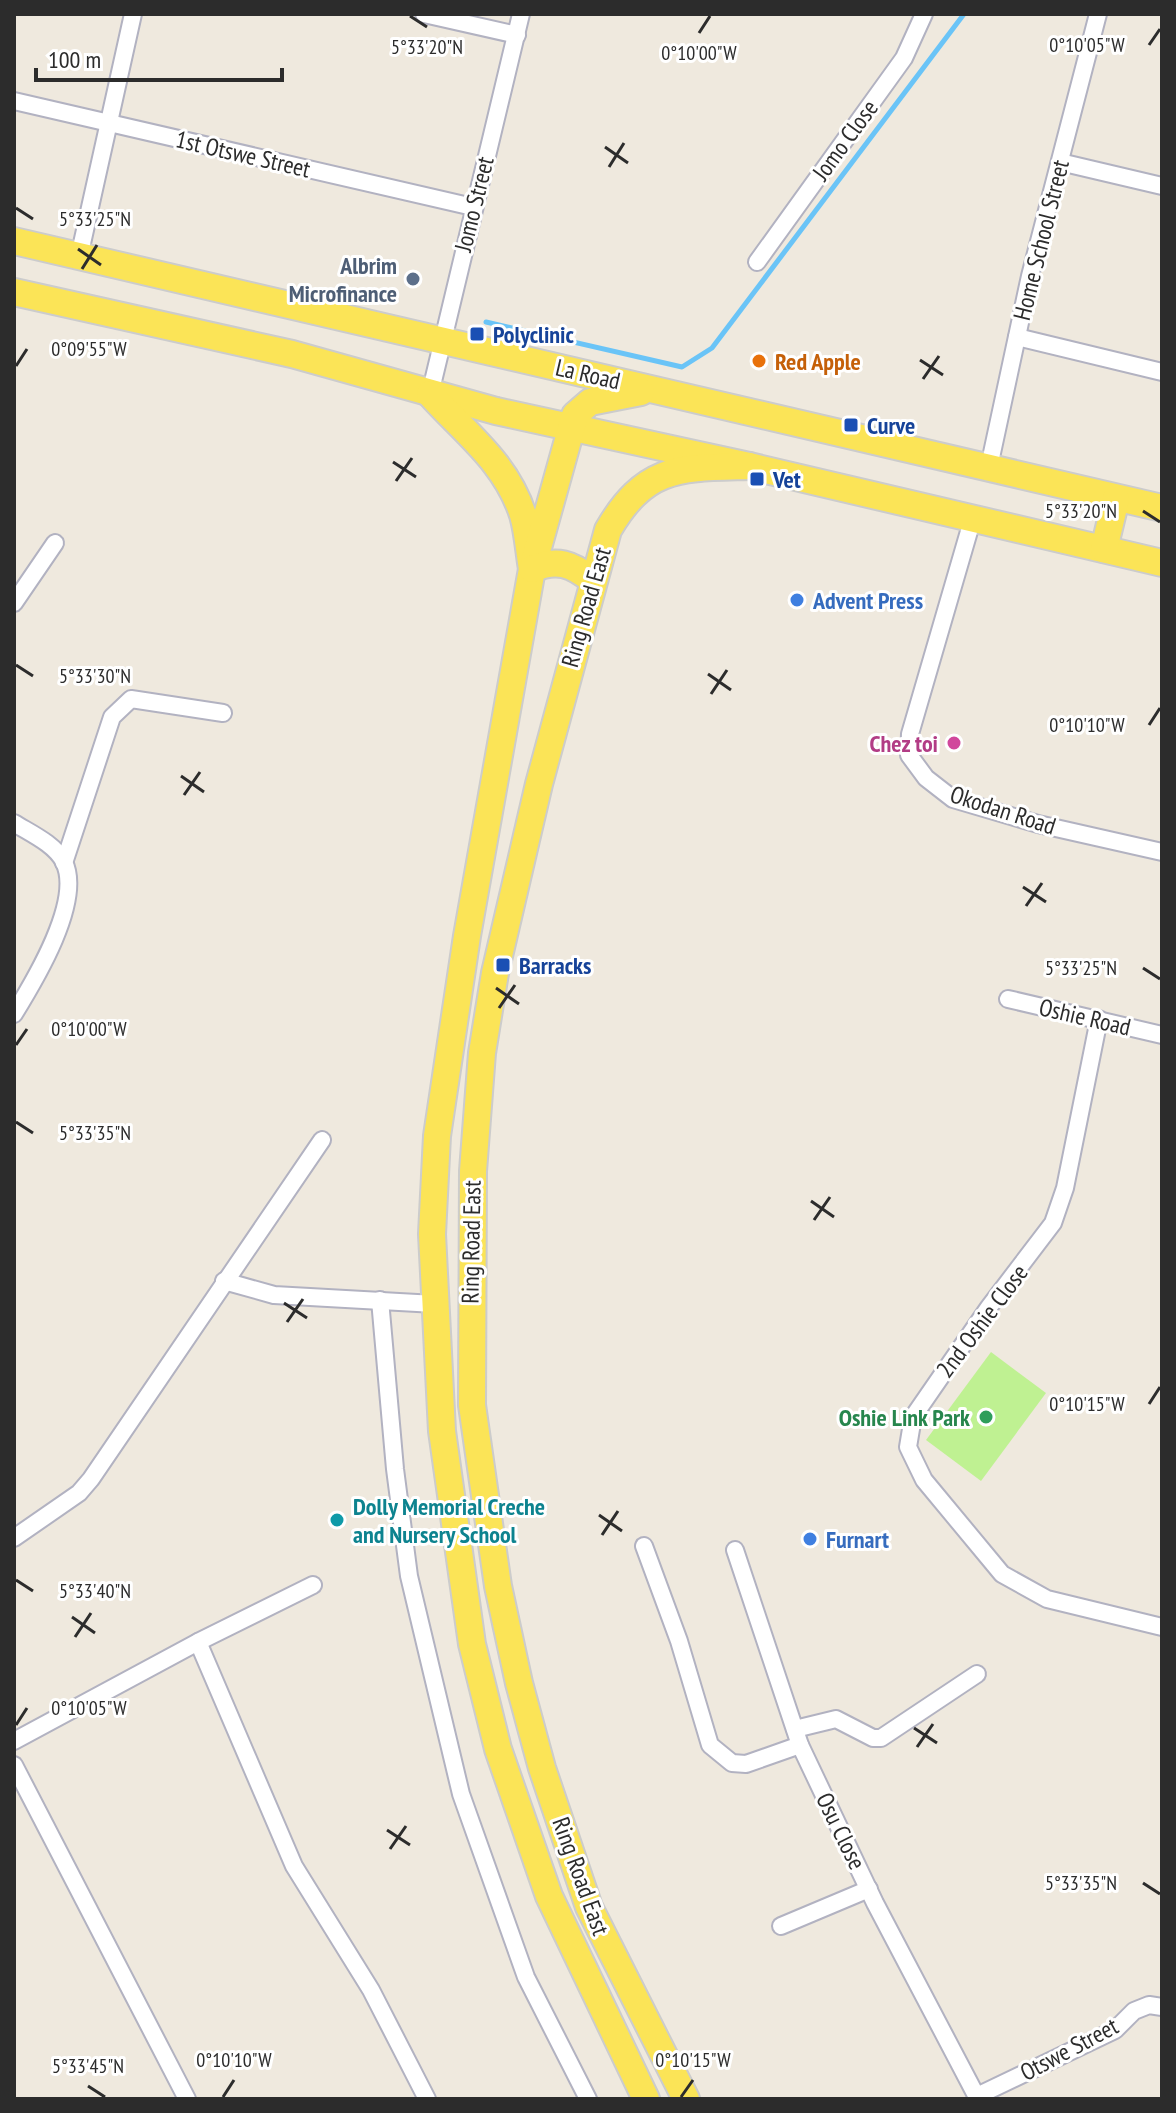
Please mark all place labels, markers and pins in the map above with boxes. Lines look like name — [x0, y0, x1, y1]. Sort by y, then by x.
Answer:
place label: Albrim Microfinance — [289, 250, 397, 309]
marker: Albrim Microfinance — [404, 270, 422, 288]
place label: Polyclinic — [493, 319, 575, 350]
marker: Polyclinic — [468, 325, 486, 343]
place label: Red Apple — [775, 346, 861, 377]
marker: Red Apple — [750, 352, 768, 370]
place label: Curve — [867, 410, 915, 441]
marker: Curve — [842, 416, 860, 434]
place label: Vet — [772, 464, 801, 495]
marker: Vet — [748, 470, 766, 488]
place label: Advent Press — [812, 585, 923, 616]
marker: Advent Press — [788, 591, 806, 609]
place label: Chez toi — [869, 728, 938, 759]
marker: Chez toi — [945, 734, 963, 752]
place label: Barracks — [519, 950, 591, 981]
marker: Barracks — [494, 956, 512, 974]
place label: Oshie Link Park — [839, 1402, 970, 1433]
marker: Oshie Link Park — [977, 1408, 995, 1426]
place label: Dolly Memorial Creche and Nursery School — [353, 1491, 545, 1550]
marker: Dolly Memorial Creche and Nursery School — [328, 1511, 346, 1529]
place label: Furnart — [826, 1524, 889, 1555]
marker: Furnart — [801, 1530, 819, 1548]

